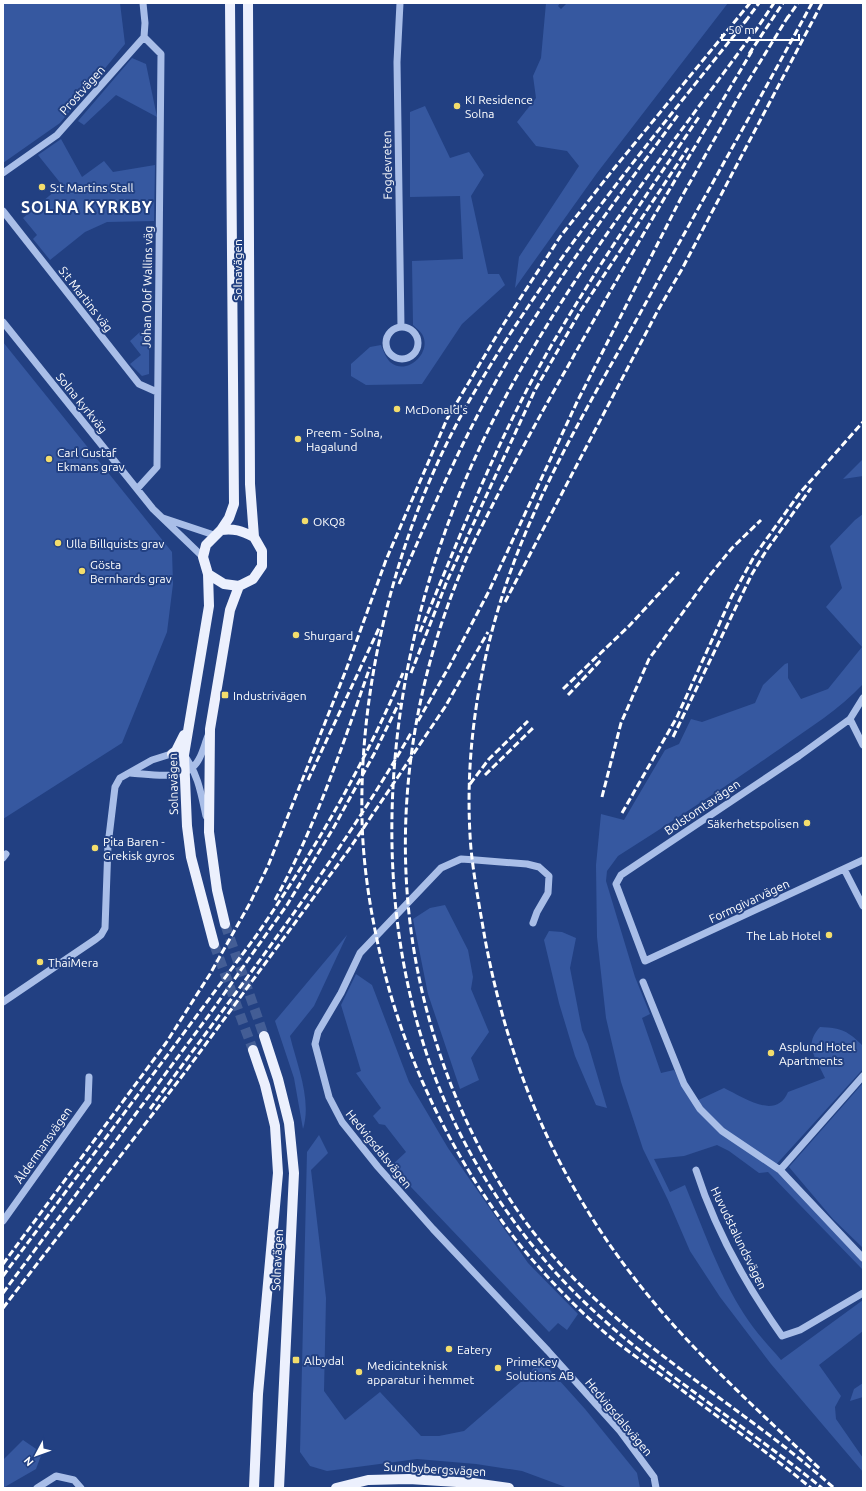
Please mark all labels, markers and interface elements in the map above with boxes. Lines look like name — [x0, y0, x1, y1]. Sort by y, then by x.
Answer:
scale bar — [722, 16, 799, 42]
text: 50 m — [728, 23, 755, 36]
street label: Prostvägen — [57, 63, 107, 117]
place label: KI Residence Solna — [465, 93, 533, 120]
marker: KI Residence Solna — [452, 101, 462, 111]
street label: Fogdevreten — [380, 130, 394, 200]
place label: S:t Martins Stall — [50, 181, 134, 194]
marker: S:t Martins Stall — [37, 182, 47, 192]
district label: SOLNA KYRKBY — [21, 198, 153, 216]
street label: Johan Olof Wallins väg — [139, 226, 155, 348]
street label: Solnavägen — [231, 239, 244, 301]
street label: S:t Martins väg — [56, 264, 116, 334]
street label: Solna kyrkväg — [54, 370, 110, 436]
place label: McDonald's — [405, 403, 468, 416]
marker: McDonald's — [392, 404, 402, 414]
place label: Preem - Solna, Hagalund — [306, 426, 383, 453]
marker: Preem - Solna, Hagalund — [293, 434, 303, 444]
place label: Carl Gustaf Ekmans grav — [57, 446, 125, 473]
marker: Carl Gustaf Ekmans grav — [44, 454, 54, 464]
place label: OKQ8 — [313, 515, 346, 528]
marker: OKQ8 — [300, 516, 310, 526]
place label: Ulla Billquists grav — [66, 537, 165, 550]
marker: Ulla Billquists grav — [53, 538, 63, 548]
place label: Gösta Bernhards grav — [90, 558, 172, 585]
marker: Gösta Bernhards grav — [77, 566, 87, 576]
place label: Shurgard — [304, 629, 353, 642]
marker: Shurgard — [291, 630, 301, 640]
place label: Industrivägen — [233, 689, 307, 702]
marker: Industrivägen — [220, 690, 230, 700]
street label: Solnavägen — [166, 753, 180, 815]
street label: Bolstomtavägen — [662, 777, 742, 837]
place label: Säkerhetspolisen — [707, 817, 799, 830]
marker: Säkerhetspolisen — [802, 818, 812, 828]
place label: Pita Baren - Grekisk gyros — [103, 835, 175, 862]
marker: Pita Baren - Grekisk gyros — [90, 843, 100, 853]
street label: Formgivarvägen — [707, 877, 791, 925]
place label: The Lab Hotel — [746, 929, 821, 942]
marker: The Lab Hotel — [824, 930, 834, 940]
place label: ThaiMera — [48, 956, 98, 969]
marker: ThaiMera — [35, 957, 45, 967]
place label: Asplund Hotel Apartments — [779, 1040, 856, 1067]
marker: Asplund Hotel Apartments — [766, 1048, 776, 1058]
street label: Åldermansvägen — [12, 1104, 74, 1186]
street label: Hedvigsdalsvägen — [343, 1107, 415, 1191]
street label: Huvudstalundsvägen — [709, 1185, 769, 1291]
street label: Solnavägen — [269, 1229, 285, 1291]
place label: Eatery — [457, 1343, 492, 1356]
marker: Eatery — [444, 1344, 454, 1354]
place label: Albydal — [304, 1354, 344, 1367]
marker: Albydal — [291, 1355, 301, 1365]
place label: PrimeKey Solutions AB — [506, 1355, 574, 1382]
place label: Medicinteknisk apparatur i hemmet — [367, 1359, 474, 1386]
marker: PrimeKey Solutions AB — [493, 1363, 503, 1373]
marker: Medicinteknisk apparatur i hemmet — [354, 1367, 364, 1377]
street label: Hedvigsdalsvägen — [583, 1376, 655, 1458]
north arrow — [16, 1435, 56, 1475]
text: N — [21, 1455, 36, 1469]
street label: Sundbybergsvägen — [383, 1460, 487, 1478]

